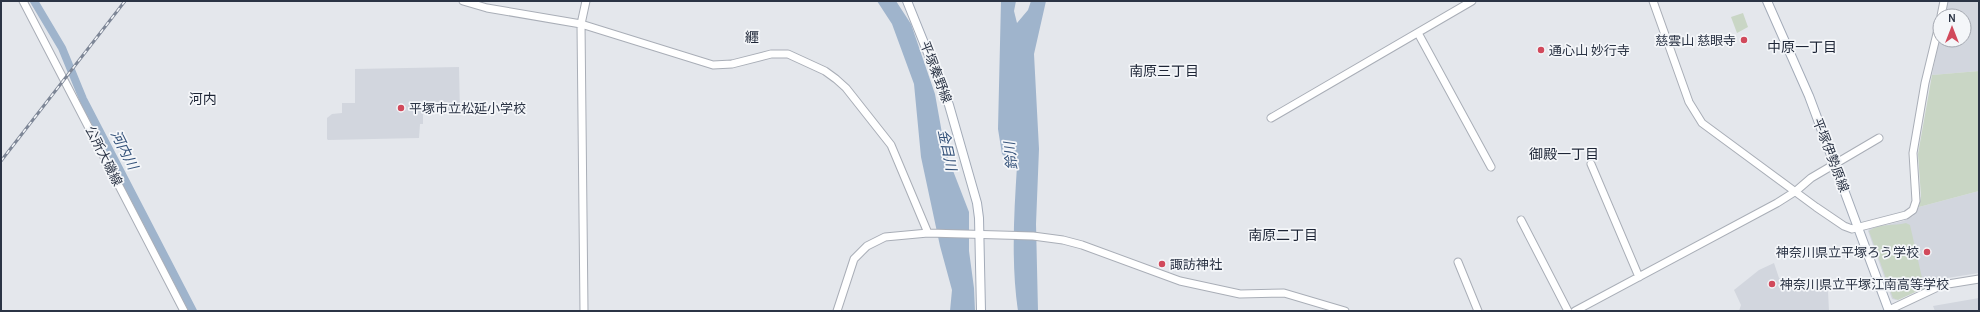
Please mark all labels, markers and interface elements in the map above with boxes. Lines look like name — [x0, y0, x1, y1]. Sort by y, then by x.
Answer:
north arrow — [1932, 8, 1972, 48]
text: N — [1948, 12, 1956, 25]
district label: 纒 — [745, 29, 759, 46]
place label: 慈雲山 慈眼寺 — [1655, 33, 1736, 48]
marker: 慈雲山 慈眼寺 — [1739, 35, 1749, 45]
street label: 平塚秦野線 — [917, 39, 955, 105]
district label: 中原一丁目 — [1767, 39, 1837, 56]
place label: 通心山 妙行寺 — [1549, 43, 1630, 58]
marker: 通心山 妙行寺 — [1536, 45, 1546, 55]
district label: 南原三丁目 — [1129, 63, 1199, 80]
district label: 河内 — [189, 91, 217, 108]
place label: 平塚市立松延小学校 — [409, 101, 526, 116]
marker: 平塚市立松延小学校 — [396, 103, 406, 113]
street label: 平塚伊勢原線 — [1810, 116, 1852, 194]
street label: 公所大磯線 — [83, 124, 125, 188]
water label: 河内川 — [107, 127, 142, 174]
water label: 金目川 — [934, 128, 960, 174]
water label: 鈴川 — [1001, 139, 1021, 171]
district label: 御殿一丁目 — [1529, 146, 1599, 163]
district label: 南原二丁目 — [1248, 227, 1318, 244]
place label: 神奈川県立平塚ろう学校 — [1776, 245, 1919, 260]
marker: 神奈川県立平塚ろう学校 — [1922, 247, 1932, 257]
place label: 諏訪神社 — [1170, 257, 1222, 272]
marker: 諏訪神社 — [1157, 259, 1167, 269]
place label: 神奈川県立平塚江南高等学校 — [1780, 277, 1949, 292]
marker: 神奈川県立平塚江南高等学校 — [1767, 279, 1777, 289]

